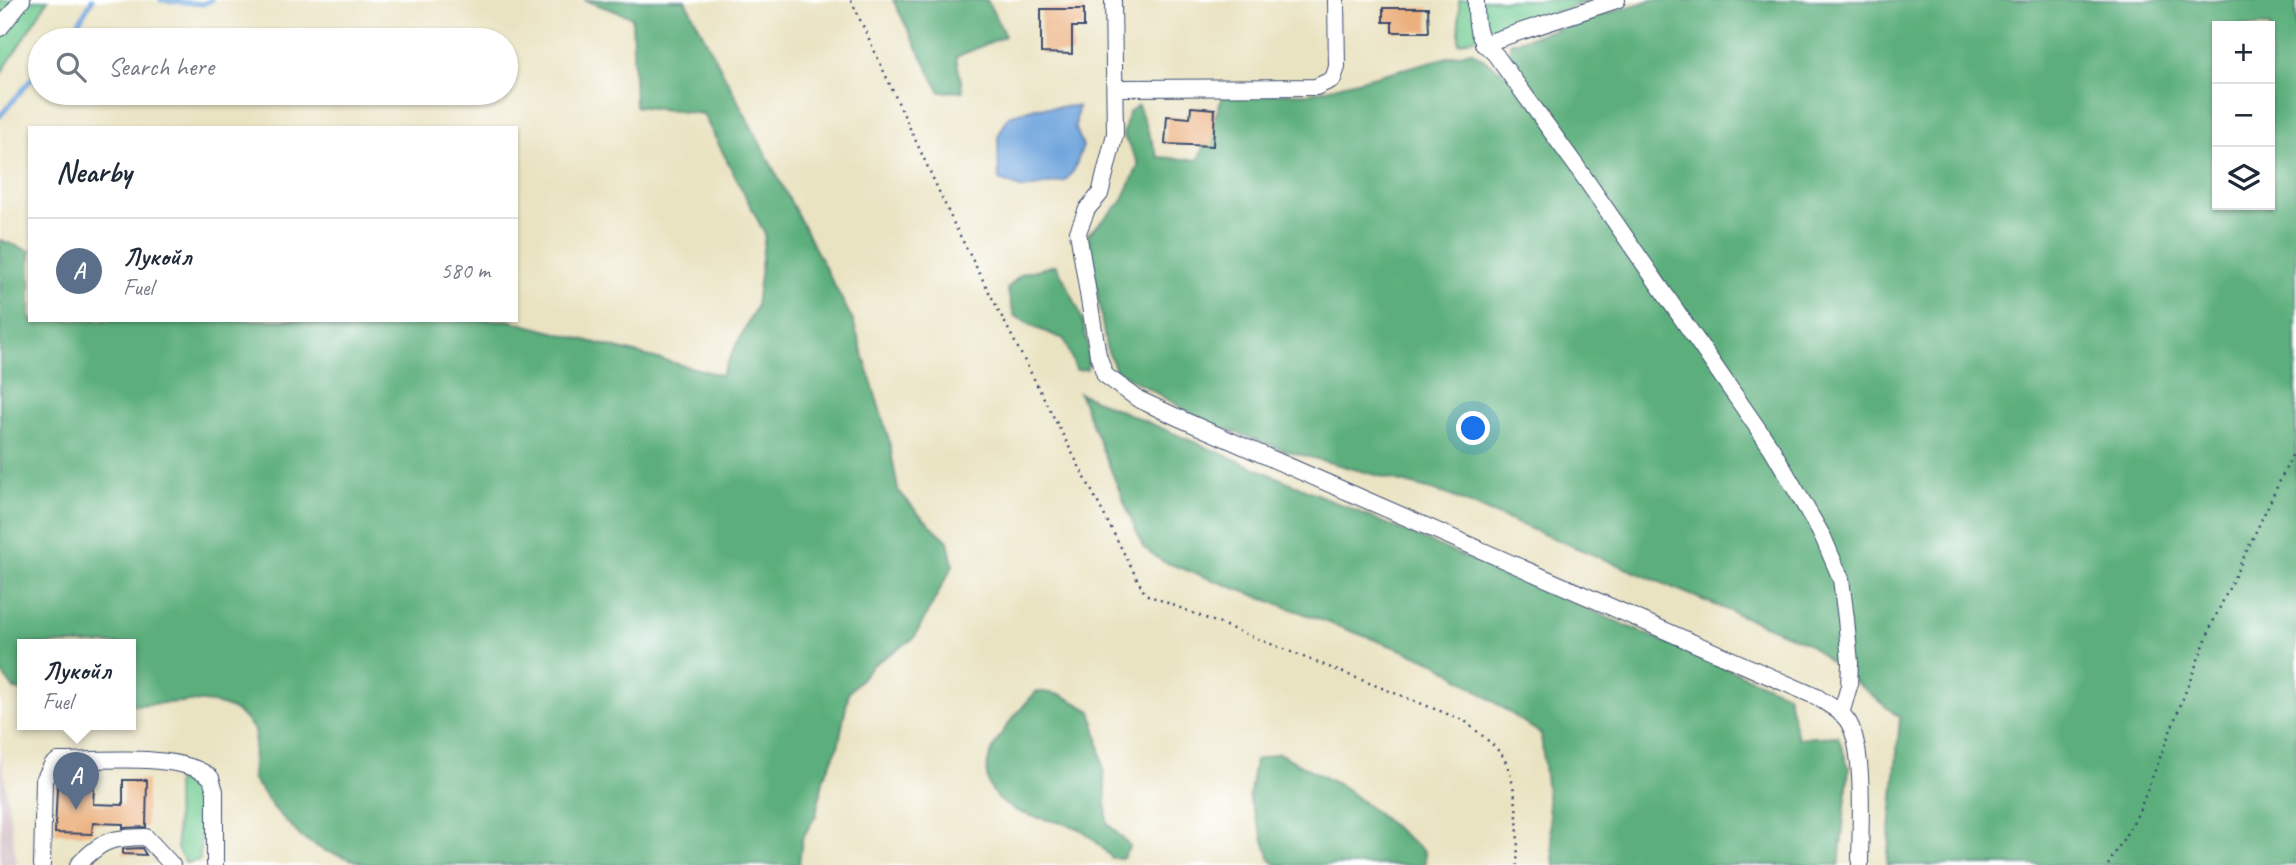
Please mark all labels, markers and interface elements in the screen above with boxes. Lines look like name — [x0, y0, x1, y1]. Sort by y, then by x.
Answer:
map controls — [2212, 21, 2275, 210]
button: + — [2212, 21, 2275, 84]
search box — [28, 28, 518, 105]
icon: search — [52, 48, 90, 86]
text: Search here — [108, 50, 214, 83]
button: − — [2212, 84, 2275, 147]
button: layers — [2212, 147, 2275, 210]
text: Nearby — [56, 153, 132, 191]
text: Лукойл — [123, 240, 191, 273]
text: A — [73, 256, 85, 285]
text: 580 m — [441, 256, 490, 285]
text: Fuel — [123, 273, 153, 302]
your location — [1456, 411, 1490, 445]
popup — [17, 639, 136, 730]
text: Лукойл — [43, 654, 110, 687]
text: Fuel — [43, 687, 73, 716]
pin: A — [53, 752, 99, 810]

